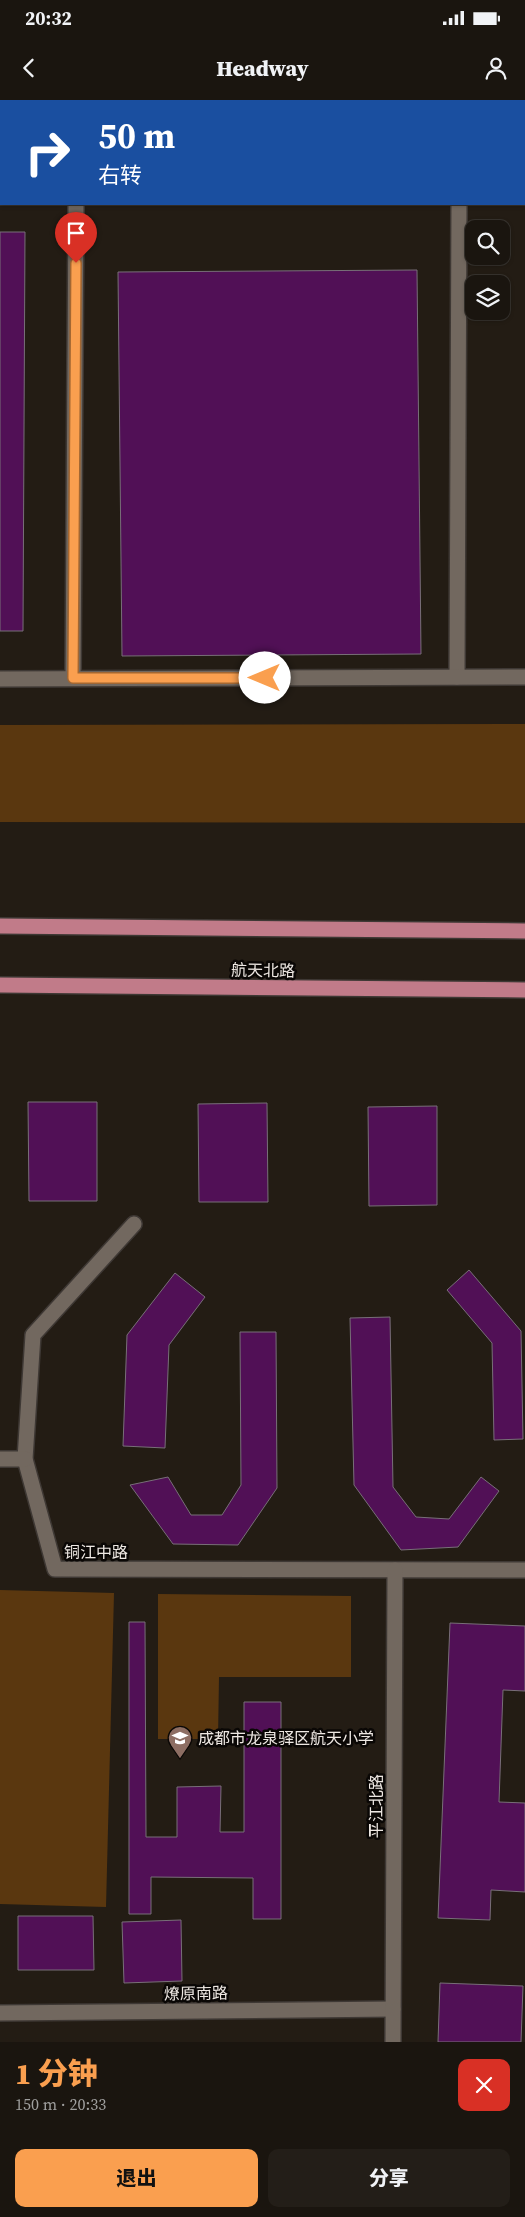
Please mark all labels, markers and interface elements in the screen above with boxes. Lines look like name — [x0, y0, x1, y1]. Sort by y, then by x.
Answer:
text: 20:32 — [25, 5, 72, 31]
text: Headway — [216, 53, 309, 83]
icon: back — [15, 54, 43, 82]
icon: person — [482, 54, 510, 82]
text: 50 m — [98, 112, 175, 160]
icon: right — [15, 120, 80, 185]
text: 右转 — [98, 160, 142, 190]
pin — [55, 212, 97, 263]
icon: arrive — [62, 219, 90, 247]
map controls — [465, 220, 510, 320]
button: search — [465, 220, 510, 265]
button: layers — [465, 275, 510, 320]
position arrow — [238, 651, 290, 703]
street label: 航天北路 — [231, 958, 295, 982]
street label: 铜江中路 — [64, 1541, 128, 1563]
school or university icon: 成都市龙泉驿区航天小学 — [167, 1725, 193, 1759]
place label: 成都市龙泉驿区航天小学 — [198, 1727, 374, 1749]
street label: 平江北路 — [365, 1774, 387, 1838]
street label: 燎原南路 — [164, 1981, 228, 2005]
text: 1 分钟 — [15, 2053, 98, 2094]
button: close — [458, 2059, 510, 2111]
text: 150 m · 20:33 — [15, 2093, 106, 2115]
button: 退出 — [15, 2149, 258, 2207]
button: 分享 — [268, 2149, 510, 2207]

